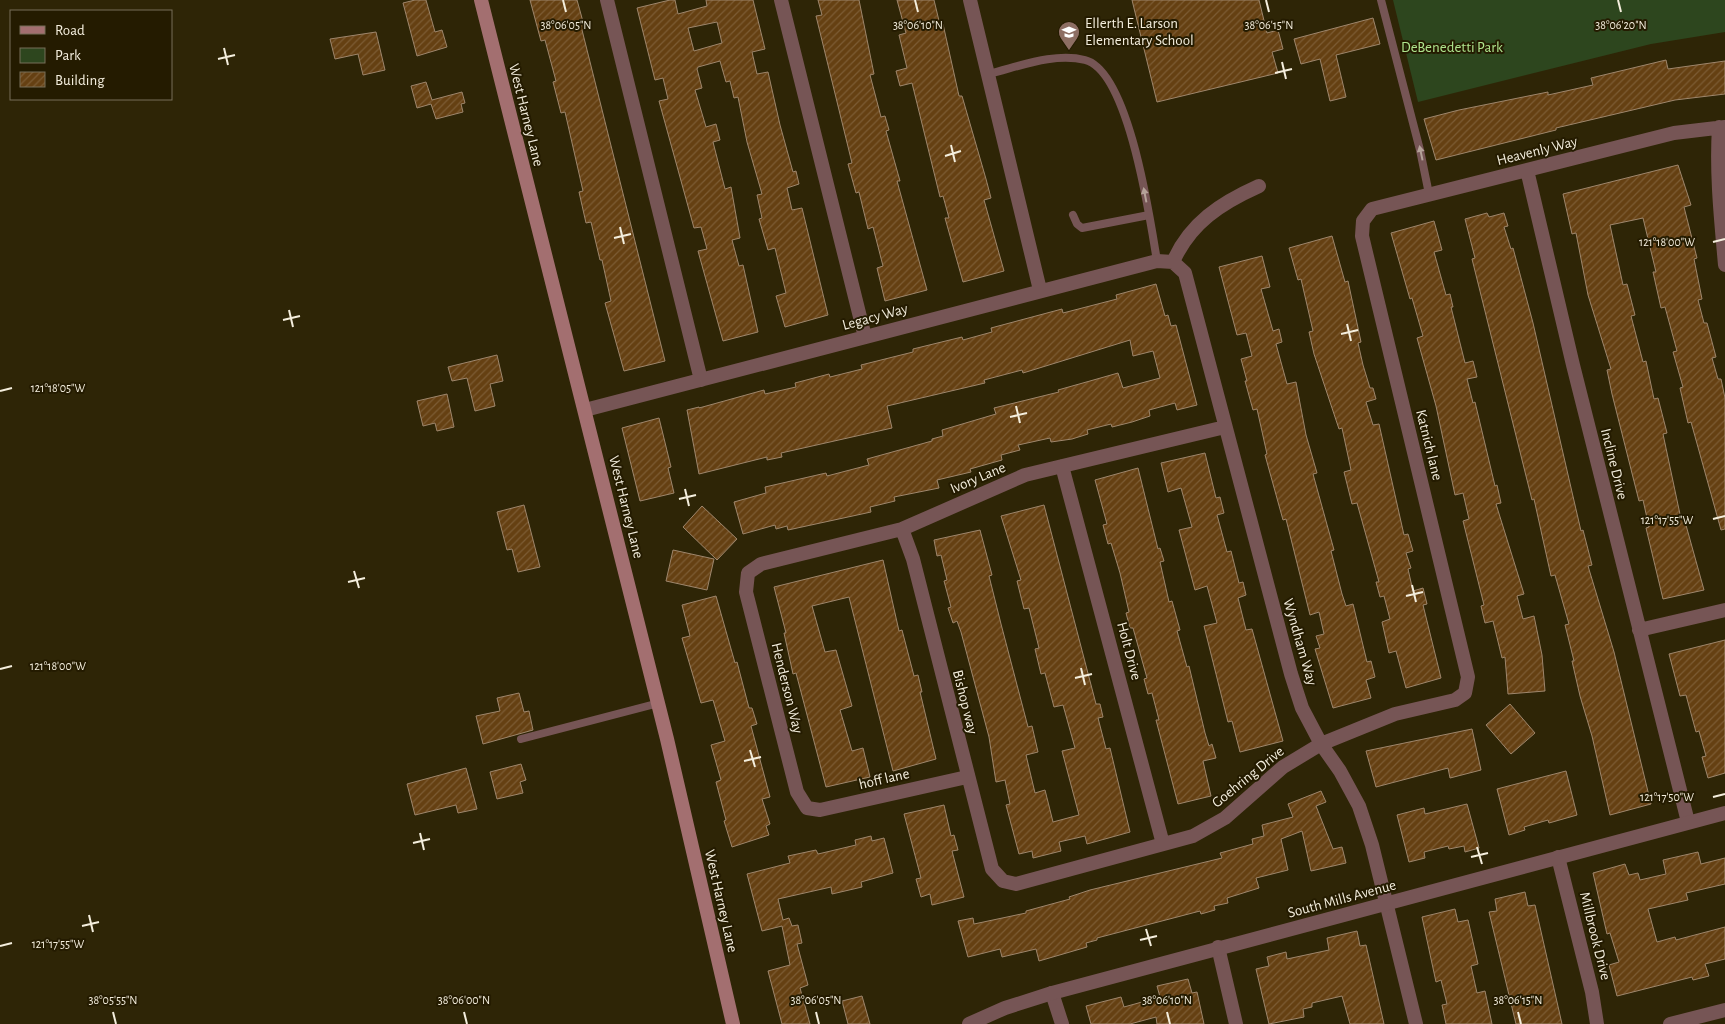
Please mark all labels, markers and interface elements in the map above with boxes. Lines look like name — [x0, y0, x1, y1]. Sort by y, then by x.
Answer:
legend — [10, 10, 172, 100]
place label: Ellerth E. Larson Elementary School — [1085, 16, 1194, 48]
text: 38°06'05"N — [540, 19, 592, 31]
text: 38°06'10"N — [893, 19, 943, 31]
text: 38°06'15"N — [1245, 19, 1293, 31]
text: 38°06'20"N — [1595, 19, 1647, 31]
school or university icon: Ellerth E. Larson Elementary School — [1057, 20, 1081, 51]
text: Road — [55, 23, 85, 38]
park label: DeBenedetti Park — [1401, 40, 1503, 55]
text: Park — [55, 48, 81, 63]
street label: West Harney Lane — [506, 62, 546, 168]
text: Building — [55, 73, 105, 88]
street label: Heavenly Way — [1495, 134, 1580, 168]
one-way arrow — [1416, 145, 1424, 161]
one-way arrow — [1141, 187, 1149, 203]
text: 121°18'00"W — [1639, 236, 1695, 248]
street label: Legacy Way — [841, 301, 910, 333]
text: 121°18'05"W — [31, 382, 86, 394]
street label: Katnich lane — [1413, 408, 1445, 482]
street label: Incline Drive — [1598, 427, 1630, 501]
street label: West Harney Lane — [606, 454, 646, 560]
street label: Ivory Lane — [948, 460, 1008, 496]
text: 121°17'55"W — [1641, 514, 1694, 526]
street label: Wyndham Way — [1280, 597, 1320, 688]
street label: Holt Drive — [1114, 620, 1144, 682]
street label: Henderson Way — [768, 641, 806, 735]
text: 121°18'00"W — [30, 660, 86, 672]
street label: Bishop way — [950, 668, 980, 736]
street label: Goehring Drive — [1209, 743, 1287, 810]
street label: hoff lane — [857, 766, 911, 792]
text: 121°17'50"W — [1640, 791, 1694, 803]
street label: West Harney Lane — [702, 848, 740, 954]
street label: South Mills Avenue — [1286, 877, 1398, 921]
street label: Millbrook Drive — [1577, 890, 1613, 982]
text: 121°17'55"W — [32, 938, 85, 950]
text: 38°05'55"N — [88, 994, 138, 1006]
text: 38°06'00"N — [438, 994, 490, 1006]
text: 38°06'05"N — [790, 994, 842, 1006]
text: 38°06'10"N — [1142, 994, 1192, 1006]
text: 38°06'15"N — [1494, 994, 1542, 1006]

